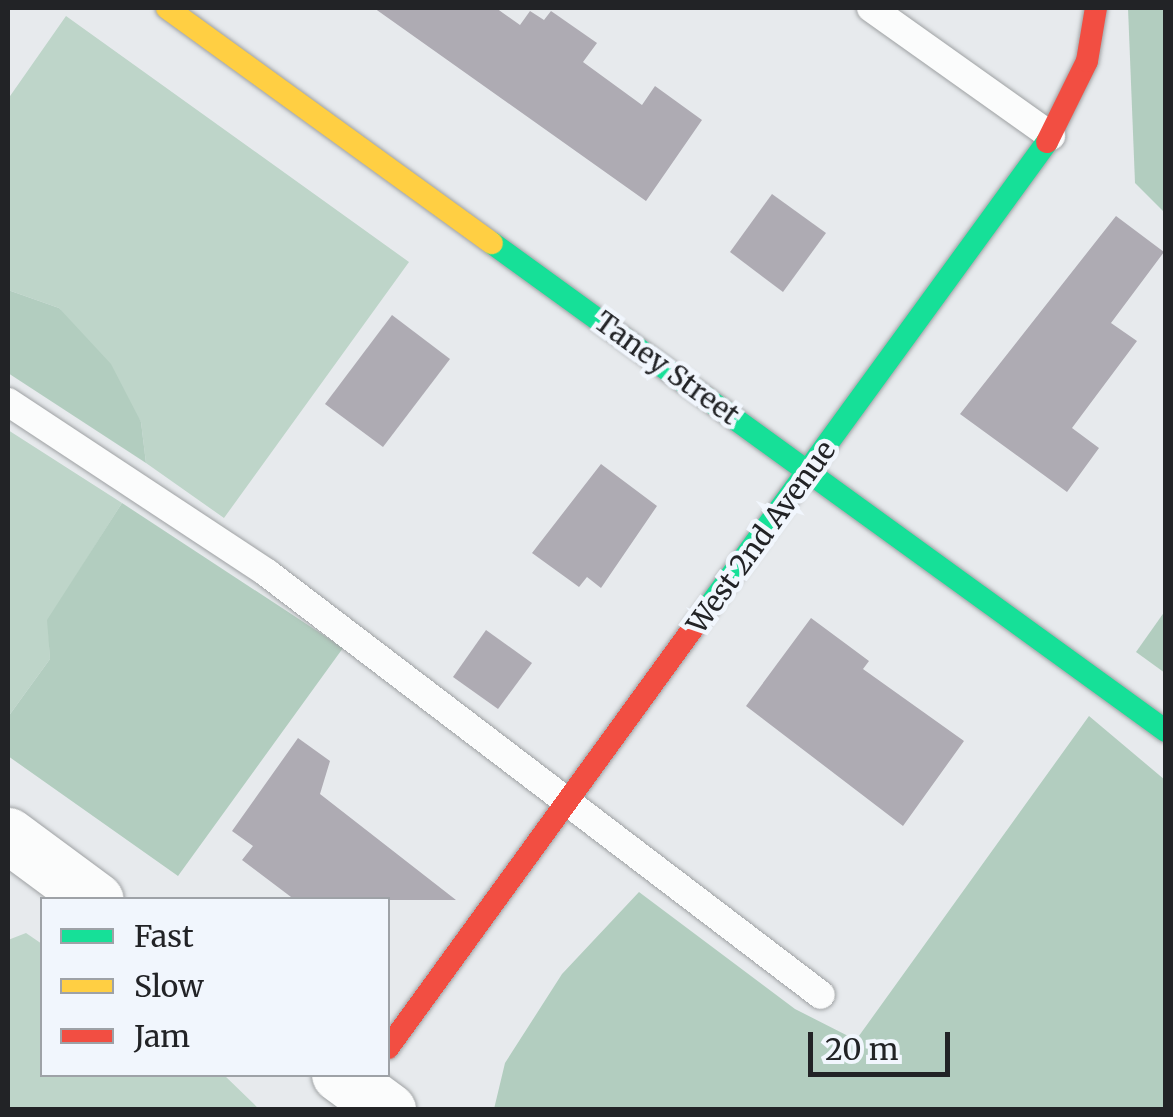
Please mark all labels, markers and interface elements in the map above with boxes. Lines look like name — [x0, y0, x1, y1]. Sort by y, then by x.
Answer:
street label: Taney Street — [588, 304, 746, 432]
street label: West 2nd Avenue — [680, 434, 842, 640]
legend — [40, 897, 390, 1077]
text: Fast — [134, 917, 194, 955]
text: Slow — [134, 967, 204, 1005]
scale bar — [813, 1012, 956, 1074]
text: Jam — [134, 1017, 190, 1055]
text: 20 m — [825, 1030, 898, 1068]

